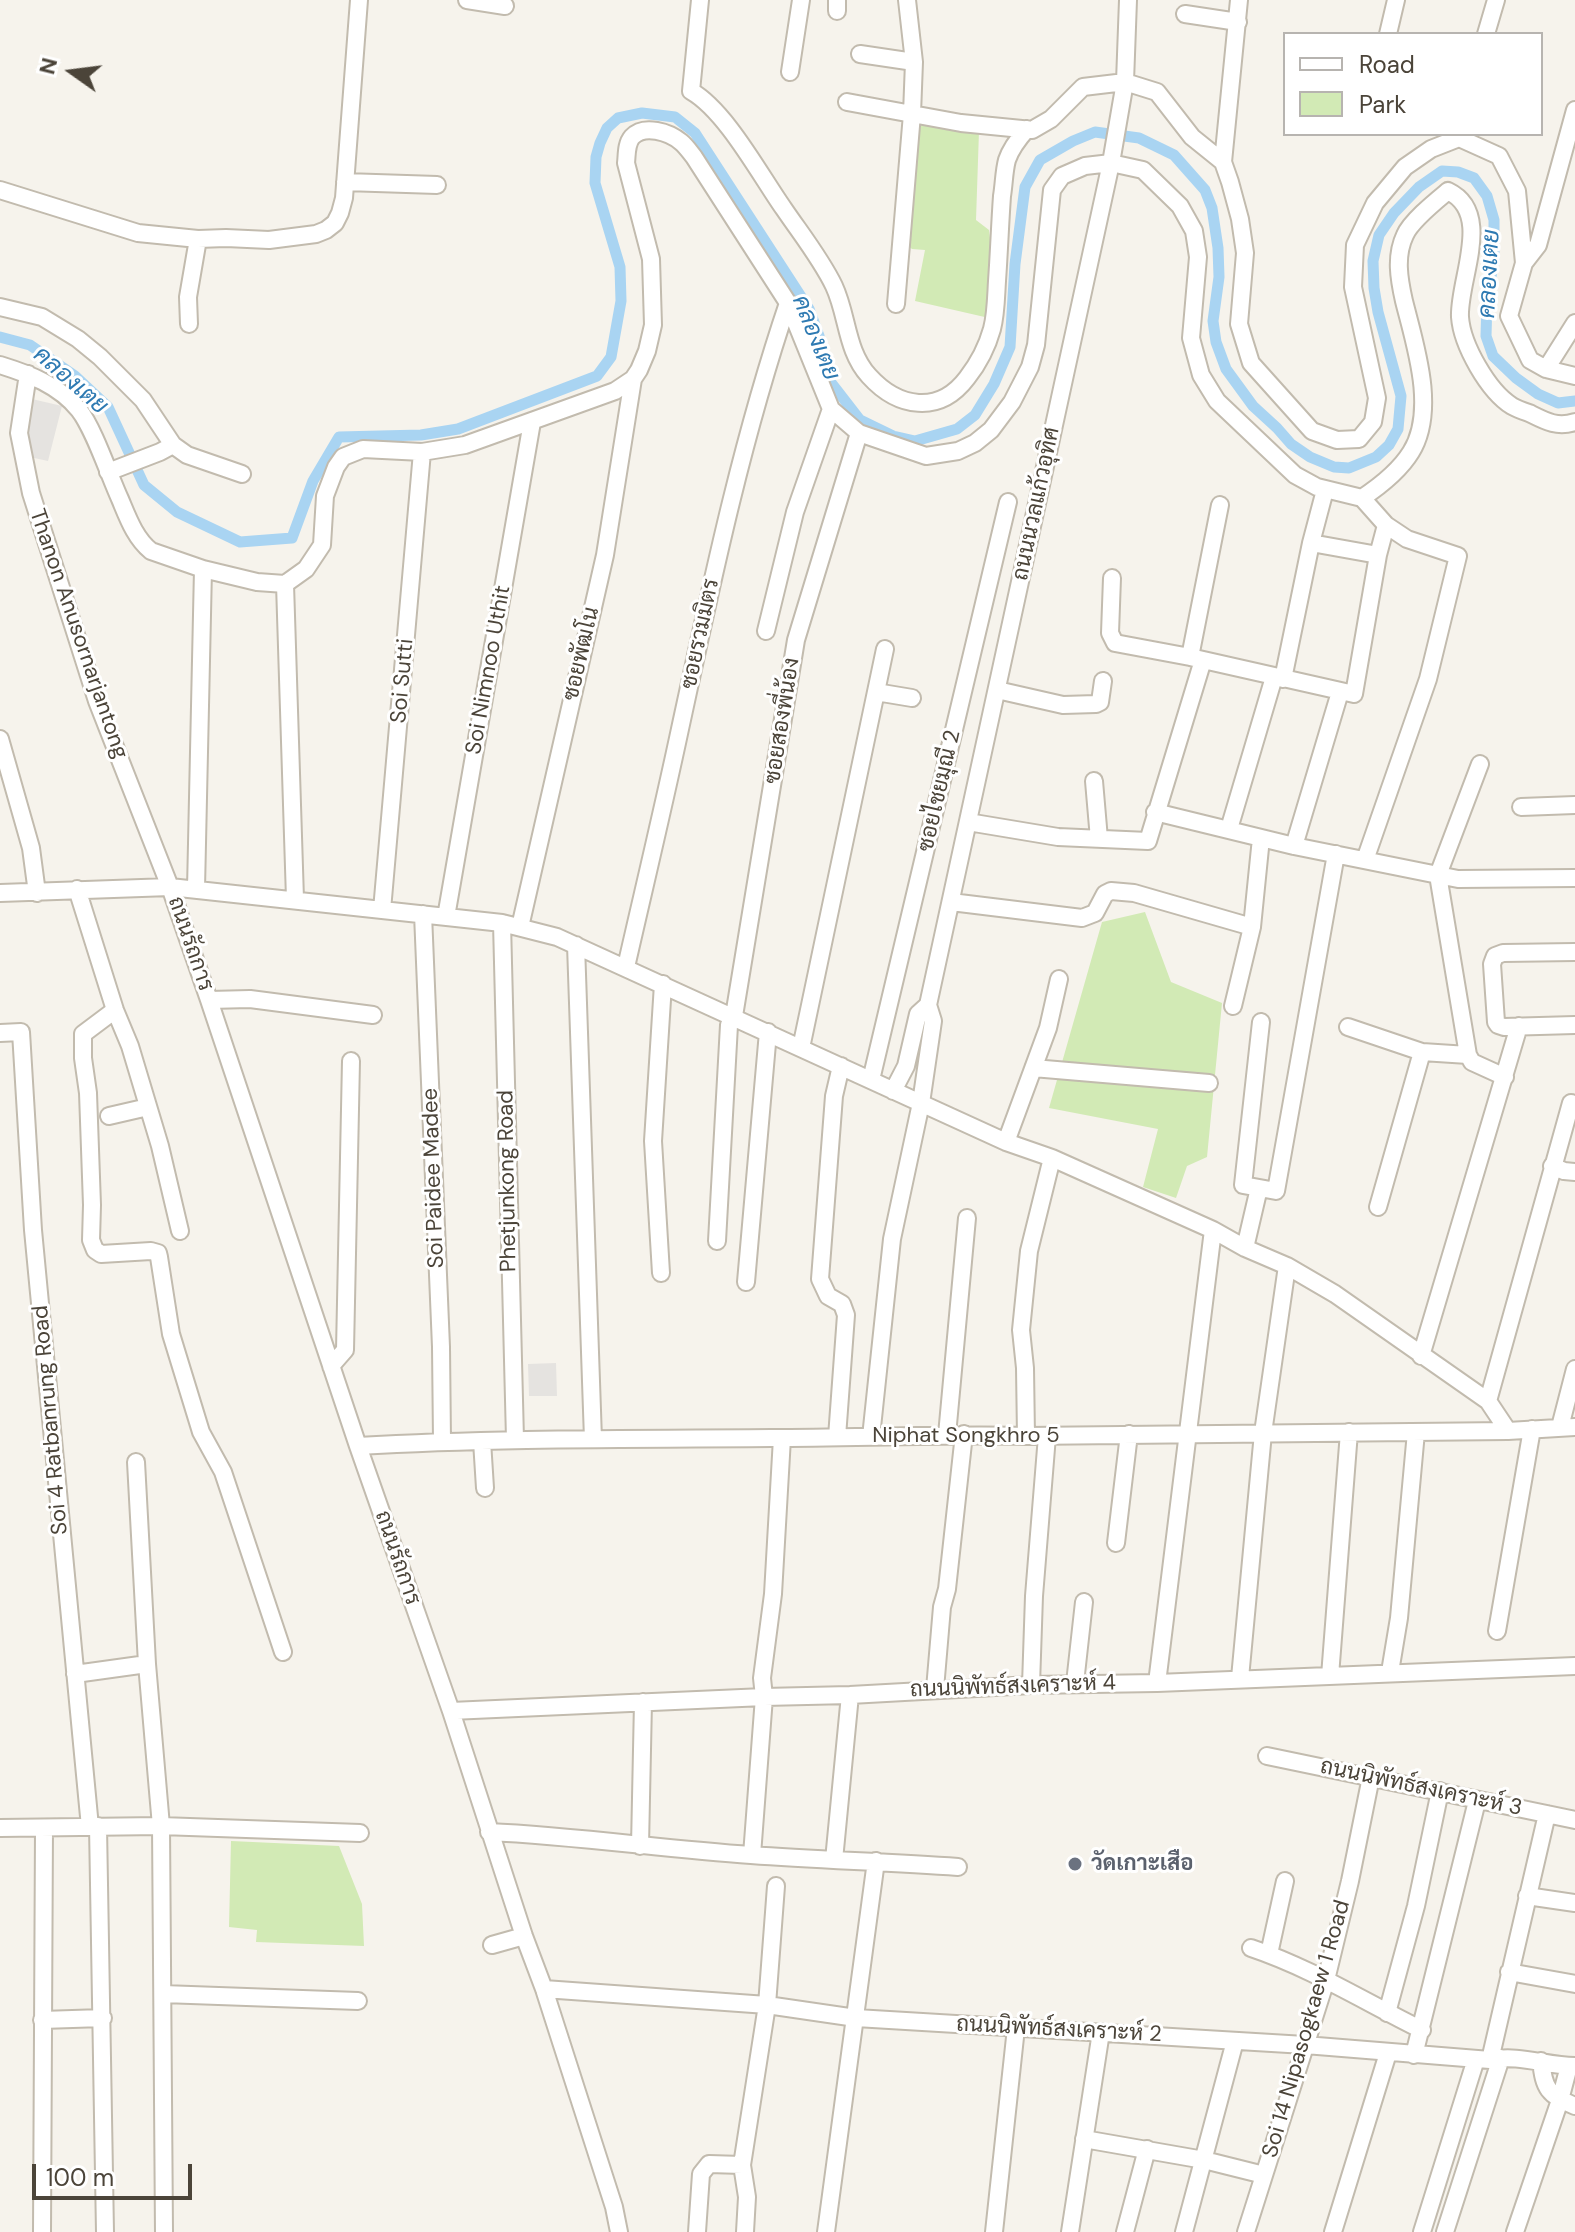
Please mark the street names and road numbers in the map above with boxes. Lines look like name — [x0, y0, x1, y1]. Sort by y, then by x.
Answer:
street label: ถนนนวลแก้วอุทิศ — [1008, 425, 1066, 583]
street label: Thanon Anusornarjantong — [23, 506, 133, 762]
street label: ซอยรวมมิตร — [676, 576, 726, 692]
street label: Soi Nimnoo Uthit — [461, 583, 517, 757]
street label: ซอยพัฒโน — [558, 604, 606, 704]
street label: Soi Sutti — [386, 638, 420, 724]
street label: ซอยสองพี่น้อง — [760, 656, 806, 786]
street label: ซอยไชยมุณี 2 — [913, 728, 967, 854]
street label: ถนนรัถการ — [162, 893, 218, 995]
street label: Soi Paidee Madee — [418, 1087, 450, 1269]
street label: Phetjunkong Road — [493, 1090, 523, 1272]
street label: Soi 4 Ratbanrung Road — [28, 1304, 74, 1536]
street label: Niphat Songkhro 5 — [872, 1423, 1060, 1449]
street label: ถนนรัถการ — [369, 1507, 425, 1609]
street label: ถนนนิพัทธ์สงเคราะห์ 4 — [910, 1670, 1116, 1704]
street label: ถนนนิพัทธ์สงเคราะห์ 3 — [1318, 1754, 1524, 1822]
street label: Soi 14 Nipasogkaew 1 Road — [1258, 1897, 1356, 2161]
street label: ถนนนิพัทธ์สงเคราะห์ 2 — [956, 2011, 1162, 2049]

